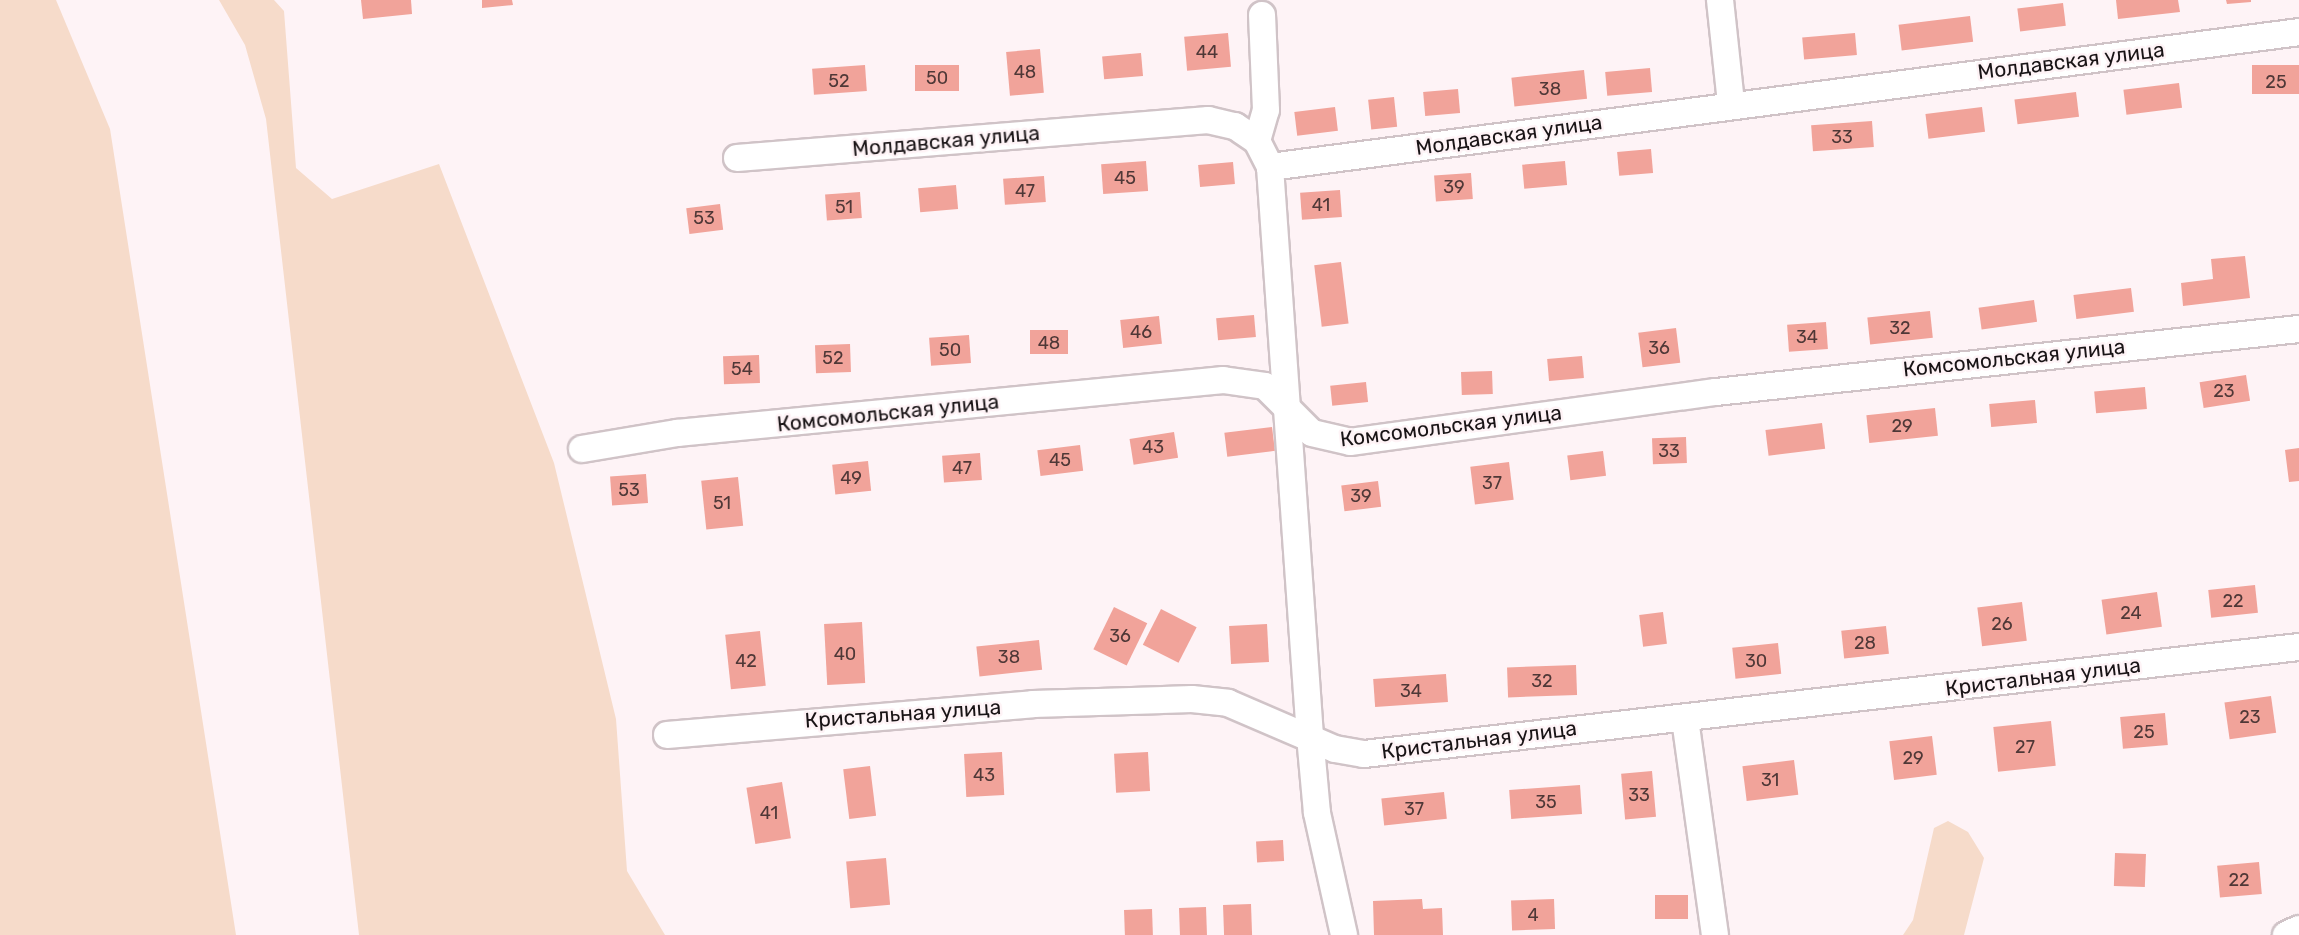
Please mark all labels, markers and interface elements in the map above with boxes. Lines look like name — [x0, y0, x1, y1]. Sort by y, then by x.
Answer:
street label: Молдавская улица — [1976, 37, 2166, 85]
house number: 44 — [1196, 41, 1218, 63]
house number: 48 — [1014, 61, 1036, 83]
house number: 50 — [926, 67, 948, 89]
house number: 52 — [828, 70, 850, 92]
house number: 25 — [2265, 71, 2287, 93]
house number: 38 — [1539, 78, 1561, 100]
street label: Молдавская улица — [1414, 109, 1604, 161]
street label: Молдавская улица — [851, 120, 1041, 162]
house number: 33 — [1831, 126, 1853, 148]
house number: 45 — [1114, 167, 1136, 189]
house number: 39 — [1443, 176, 1465, 198]
house number: 47 — [1015, 180, 1035, 202]
house number: 41 — [1312, 194, 1330, 216]
house number: 51 — [835, 196, 853, 218]
house number: 53 — [693, 207, 715, 229]
house number: 32 — [1889, 317, 1911, 339]
house number: 46 — [1130, 321, 1152, 343]
house number: 34 — [1796, 326, 1818, 348]
house number: 48 — [1038, 332, 1060, 354]
street label: Комсомольская улица — [1902, 334, 2126, 382]
house number: 36 — [1648, 337, 1670, 359]
house number: 50 — [939, 339, 961, 361]
house number: 52 — [822, 347, 844, 369]
house number: 54 — [731, 358, 753, 380]
house number: 23 — [2213, 380, 2235, 402]
street label: Комсомольская улица — [776, 389, 1000, 437]
street label: Комсомольская улица — [1339, 400, 1563, 452]
house number: 29 — [1891, 415, 1913, 437]
house number: 43 — [1142, 436, 1164, 458]
house number: 33 — [1658, 440, 1680, 462]
house number: 45 — [1049, 449, 1071, 471]
house number: 47 — [952, 457, 972, 479]
house number: 49 — [840, 467, 862, 489]
house number: 37 — [1482, 472, 1502, 494]
house number: 53 — [618, 479, 640, 501]
house number: 39 — [1350, 485, 1372, 507]
house number: 51 — [713, 492, 731, 514]
house number: 22 — [2222, 590, 2244, 612]
house number: 24 — [2120, 602, 2142, 624]
house number: 26 — [1991, 613, 2013, 635]
house number: 36 — [1109, 625, 1131, 647]
house number: 28 — [1854, 632, 1876, 654]
house number: 40 — [834, 643, 856, 665]
house number: 38 — [998, 646, 1020, 668]
house number: 42 — [735, 650, 757, 672]
house number: 30 — [1745, 650, 1767, 672]
street label: Кристальная улица — [1944, 653, 2142, 701]
house number: 32 — [1531, 670, 1553, 692]
house number: 34 — [1400, 680, 1422, 702]
street label: Кристальная улица — [804, 695, 1002, 733]
house number: 23 — [2239, 706, 2261, 728]
street label: Кристальная улица — [1380, 716, 1578, 764]
house number: 25 — [2133, 721, 2155, 743]
house number: 27 — [2015, 736, 2035, 758]
house number: 29 — [1902, 747, 1924, 769]
house number: 43 — [973, 764, 995, 786]
house number: 31 — [1761, 769, 1779, 791]
house number: 33 — [1628, 784, 1650, 806]
house number: 35 — [1535, 791, 1557, 813]
house number: 37 — [1404, 798, 1424, 820]
house number: 41 — [760, 802, 778, 824]
house number: 22 — [2228, 869, 2250, 891]
house number: 4 — [1527, 904, 1539, 926]

